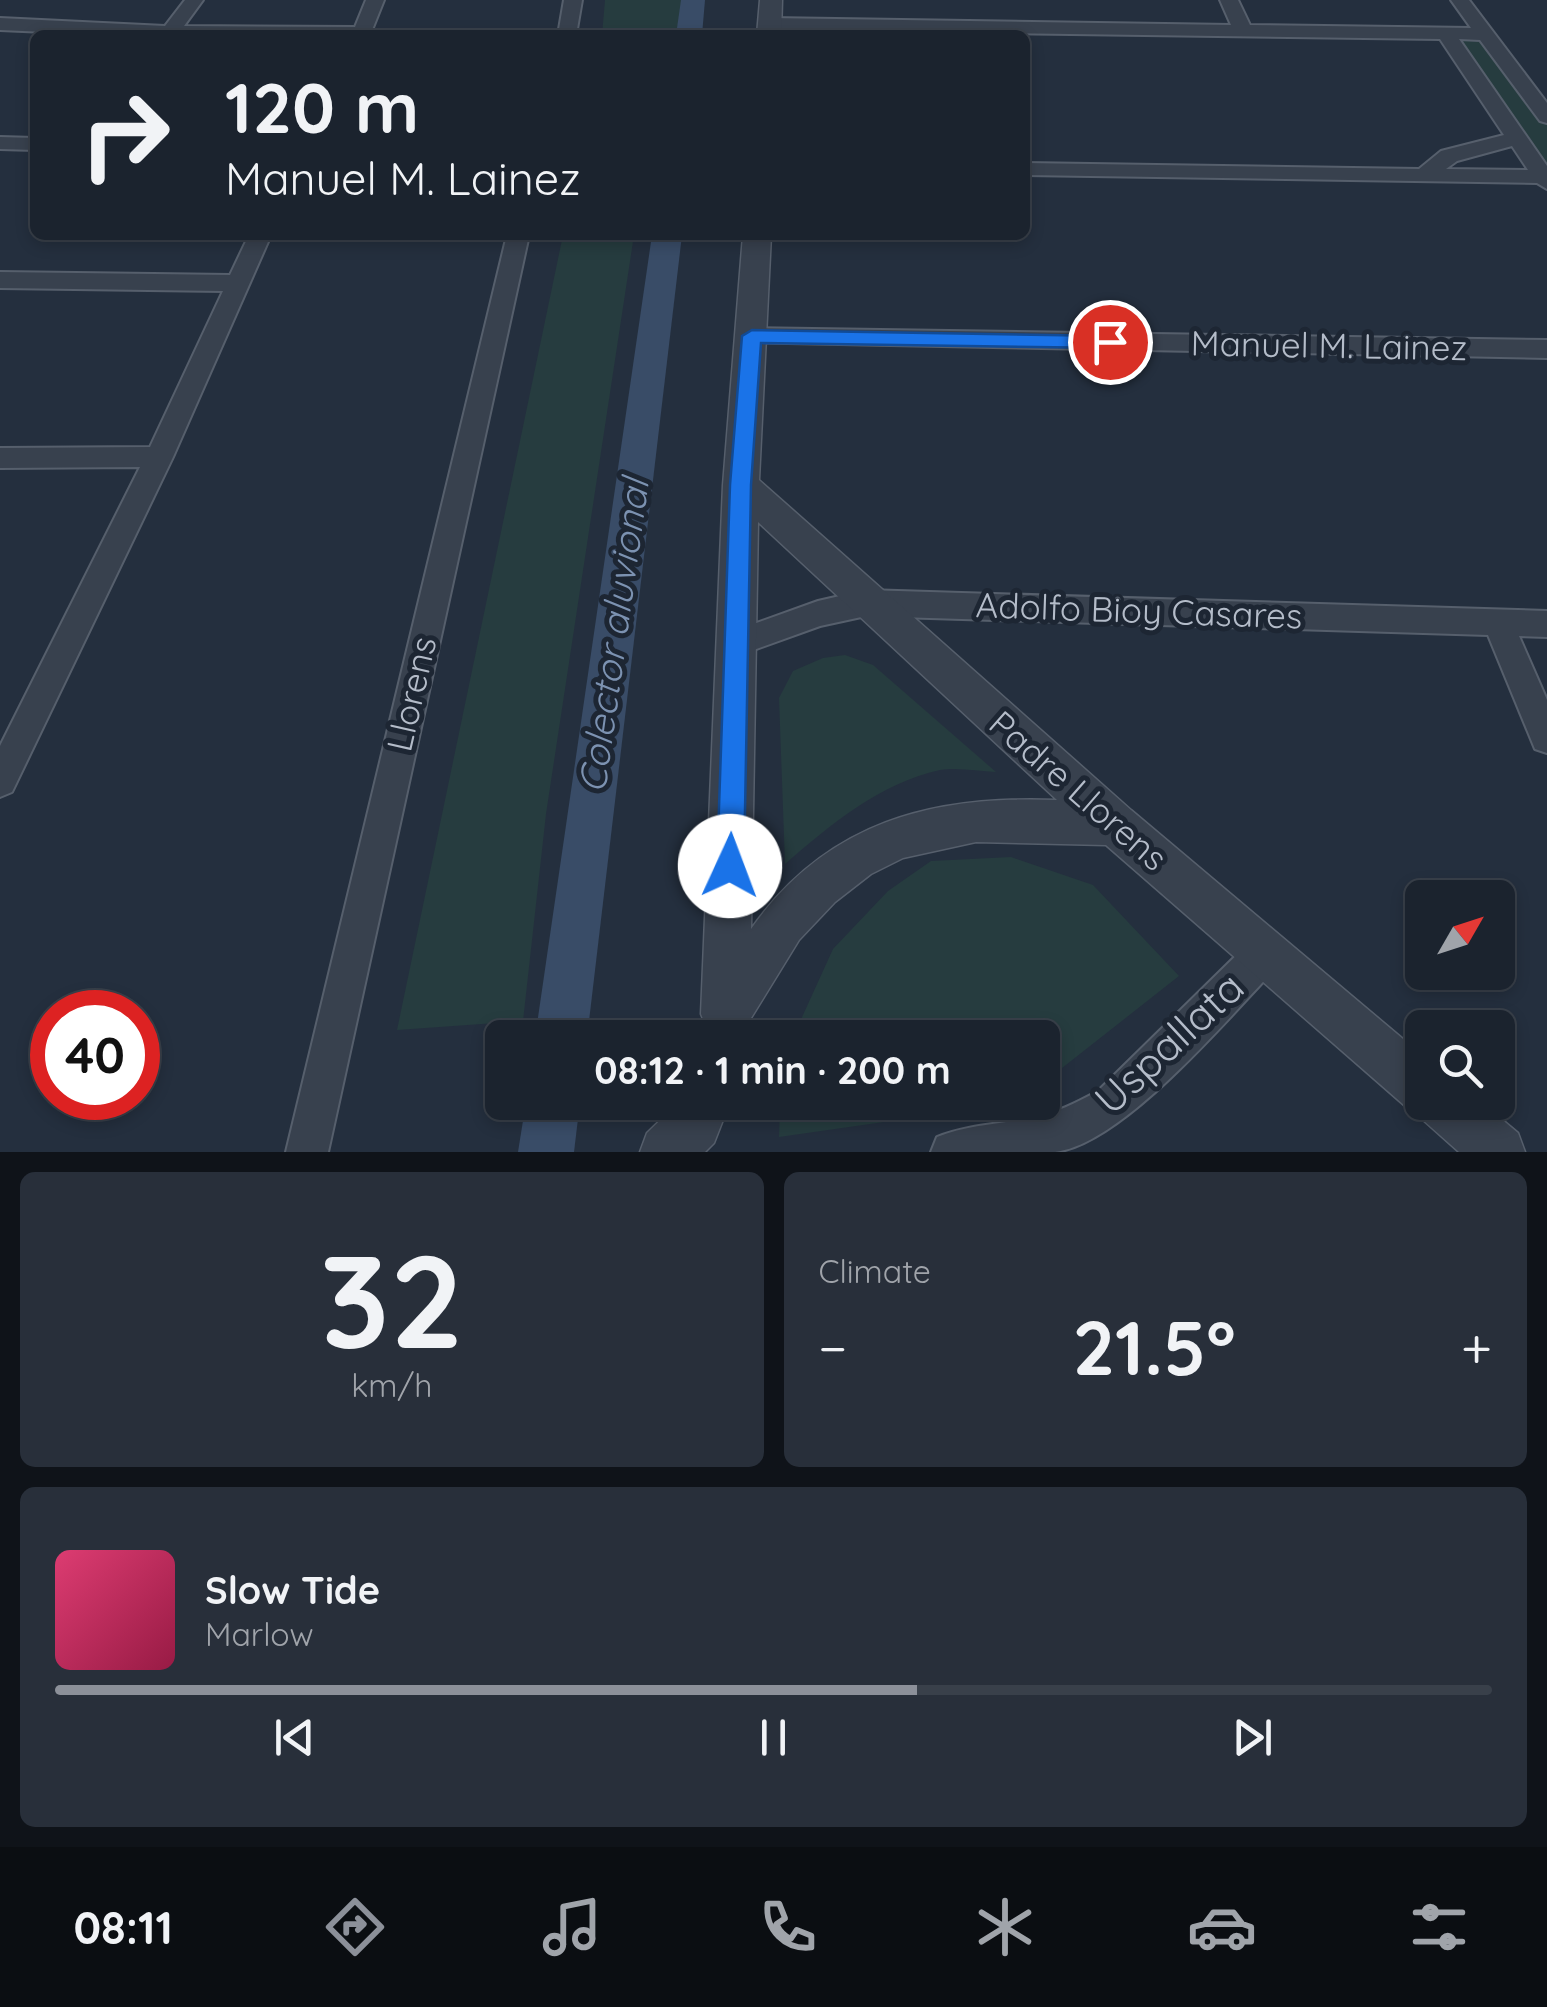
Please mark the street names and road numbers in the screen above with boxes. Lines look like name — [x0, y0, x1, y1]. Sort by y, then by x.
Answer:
street label: Manuel M. Lainez — [1190, 321, 1468, 369]
street label: Adolfo Bioy Casares — [975, 582, 1303, 638]
street label: Llorens — [376, 632, 446, 756]
street label: Padre Llorens — [981, 701, 1177, 880]
street label: Uspallata — [1083, 960, 1254, 1125]

